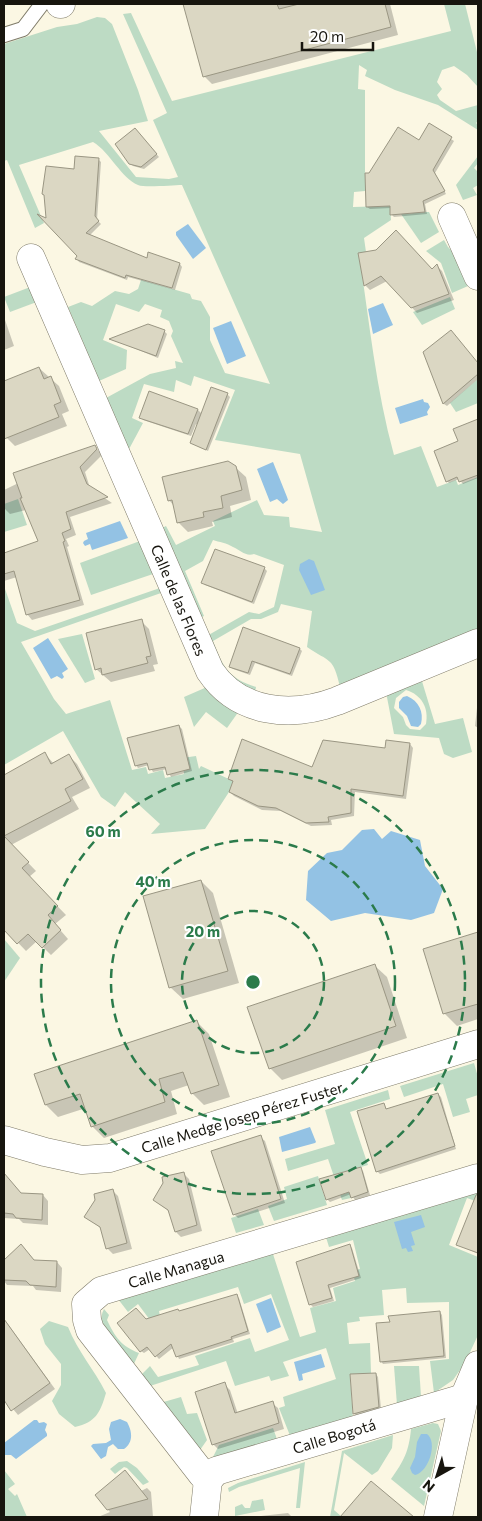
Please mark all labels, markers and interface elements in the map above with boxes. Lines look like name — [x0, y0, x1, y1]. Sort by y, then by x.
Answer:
scale bar — [302, 20, 373, 52]
text: 20 m — [310, 27, 344, 45]
street label: Calle de las Flores — [147, 542, 211, 659]
text: 60 m — [85, 822, 121, 840]
text: 40 m — [135, 872, 171, 890]
text: 20 m — [186, 922, 220, 940]
centre of rings — [244, 973, 262, 991]
street label: Calle Medge Josep Pérez Fuster — [139, 1078, 345, 1156]
street label: Calle Managua — [126, 1247, 226, 1291]
street label: Calle Bogotá — [290, 1415, 378, 1457]
north arrow — [412, 1451, 462, 1501]
text: N — [419, 1477, 438, 1496]

